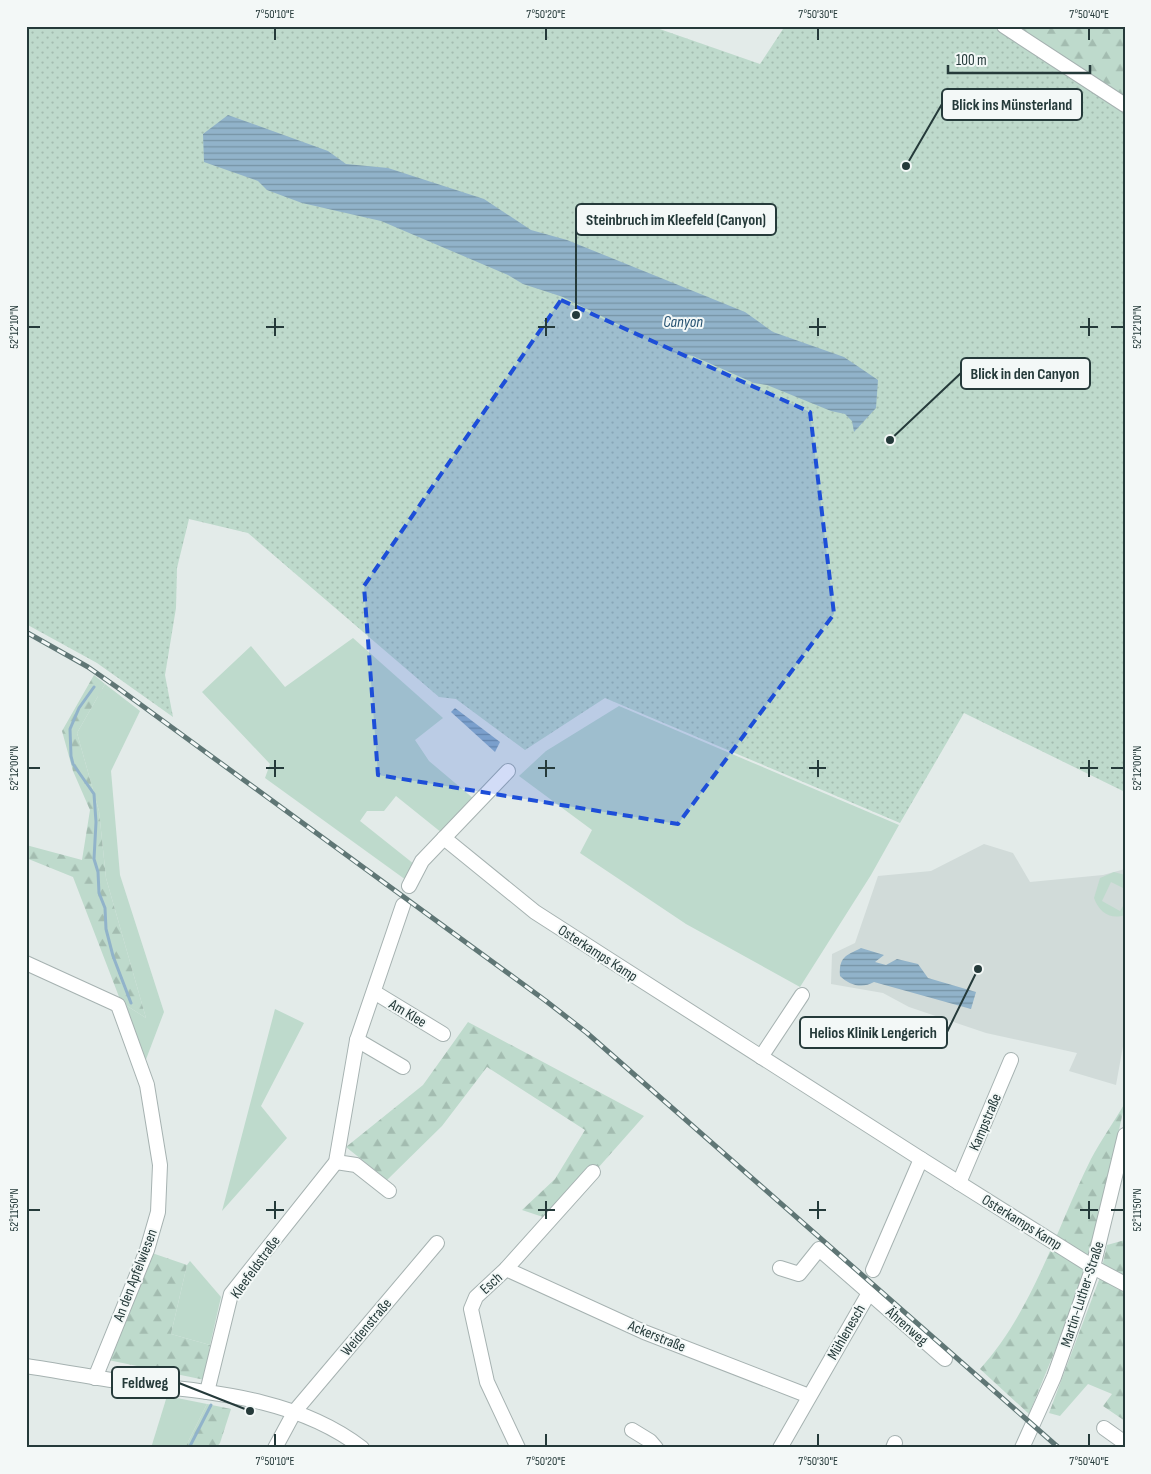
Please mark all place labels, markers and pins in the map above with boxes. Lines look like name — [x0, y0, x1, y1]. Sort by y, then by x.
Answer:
callout: Blick ins Münsterland — [942, 89, 1082, 120]
callout: Steinbruch im Kleefeld (Canyon) — [576, 204, 776, 235]
callout: Blick in den Canyon — [961, 358, 1090, 389]
callout: Helios Klinik Lengerich — [800, 1017, 947, 1048]
callout: Feldweg — [112, 1367, 179, 1398]

